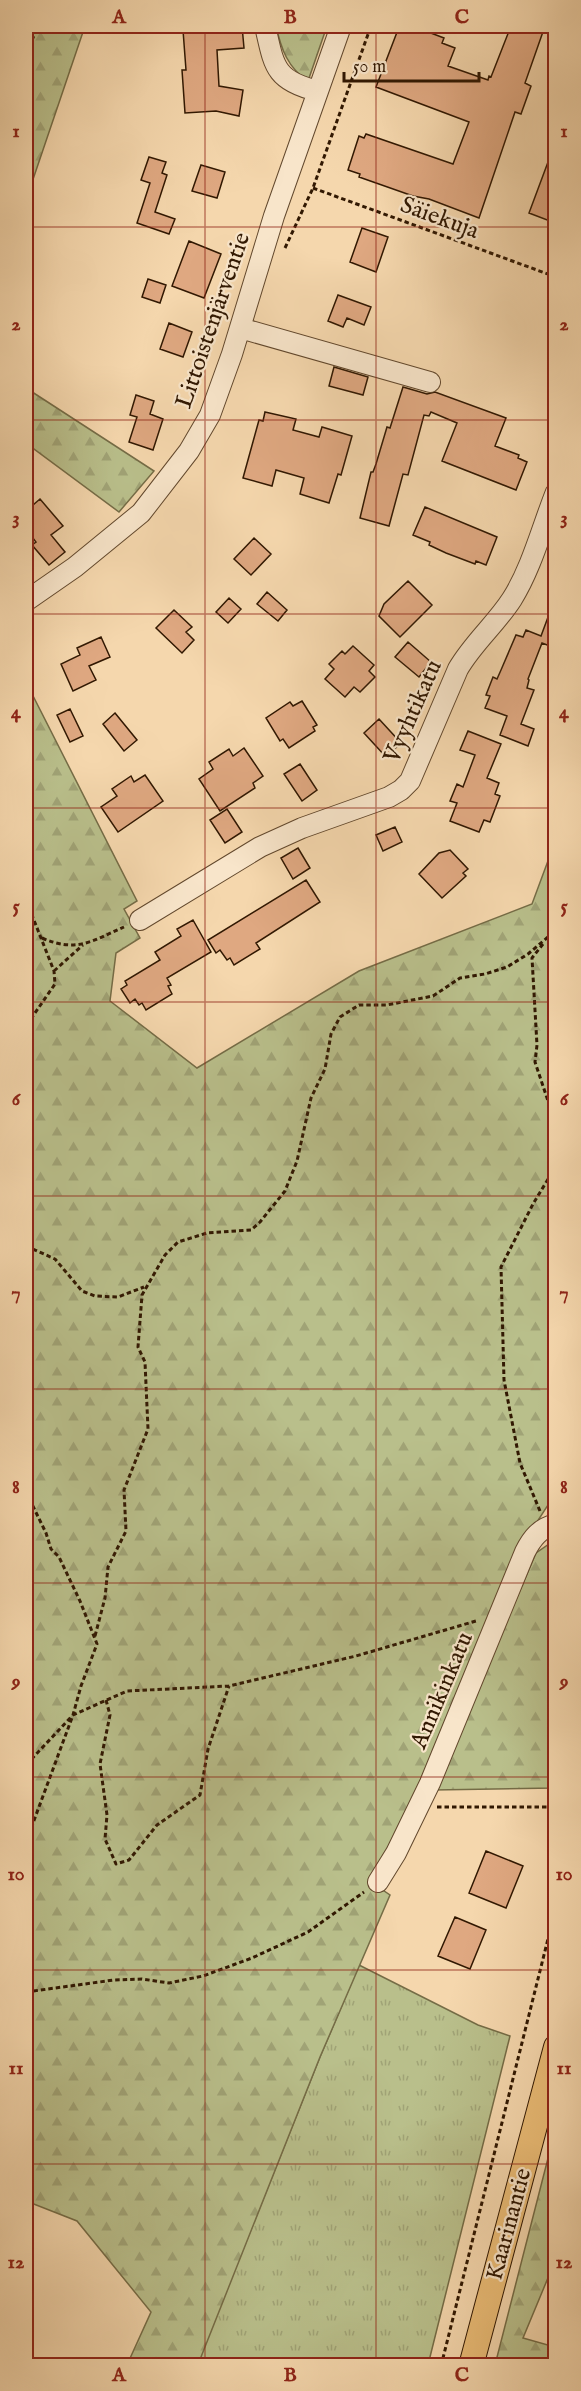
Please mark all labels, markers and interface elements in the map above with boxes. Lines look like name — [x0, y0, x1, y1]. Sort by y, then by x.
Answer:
text: A — [111, 5, 127, 30]
text: B — [283, 5, 297, 30]
text: C — [455, 5, 469, 30]
scale bar — [344, 45, 479, 83]
text: 50 m — [353, 56, 386, 79]
text: 1 — [12, 119, 20, 144]
text: 1 — [560, 119, 568, 144]
street label: Säiekuja — [396, 190, 484, 247]
street label: Littoistenjärventie — [169, 228, 258, 413]
text: 2 — [11, 312, 21, 337]
text: 2 — [559, 312, 569, 337]
text: 3 — [12, 506, 20, 531]
text: 3 — [560, 506, 568, 531]
street label: Vyyhtikatu — [376, 655, 450, 769]
text: 4 — [11, 700, 22, 725]
text: 4 — [559, 700, 570, 725]
text: 5 — [12, 894, 20, 919]
text: 5 — [560, 894, 568, 919]
text: 6 — [12, 1087, 22, 1112]
text: 6 — [560, 1087, 570, 1112]
text: 7 — [11, 1281, 21, 1306]
text: 7 — [559, 1281, 569, 1306]
text: 8 — [12, 1475, 20, 1500]
text: 8 — [560, 1475, 568, 1500]
street label: Annikinkatu — [403, 1627, 481, 1755]
text: 9 — [11, 1669, 21, 1694]
text: 9 — [559, 1669, 569, 1694]
text: 10 — [7, 1862, 25, 1887]
text: 10 — [555, 1862, 573, 1887]
text: 11 — [9, 2056, 23, 2081]
text: 11 — [557, 2056, 571, 2081]
street label: Kaarinantie — [480, 2165, 539, 2284]
text: 12 — [8, 2250, 25, 2275]
text: 12 — [556, 2250, 573, 2275]
text: A — [111, 2363, 127, 2388]
text: B — [283, 2363, 297, 2388]
text: C — [455, 2363, 469, 2388]

